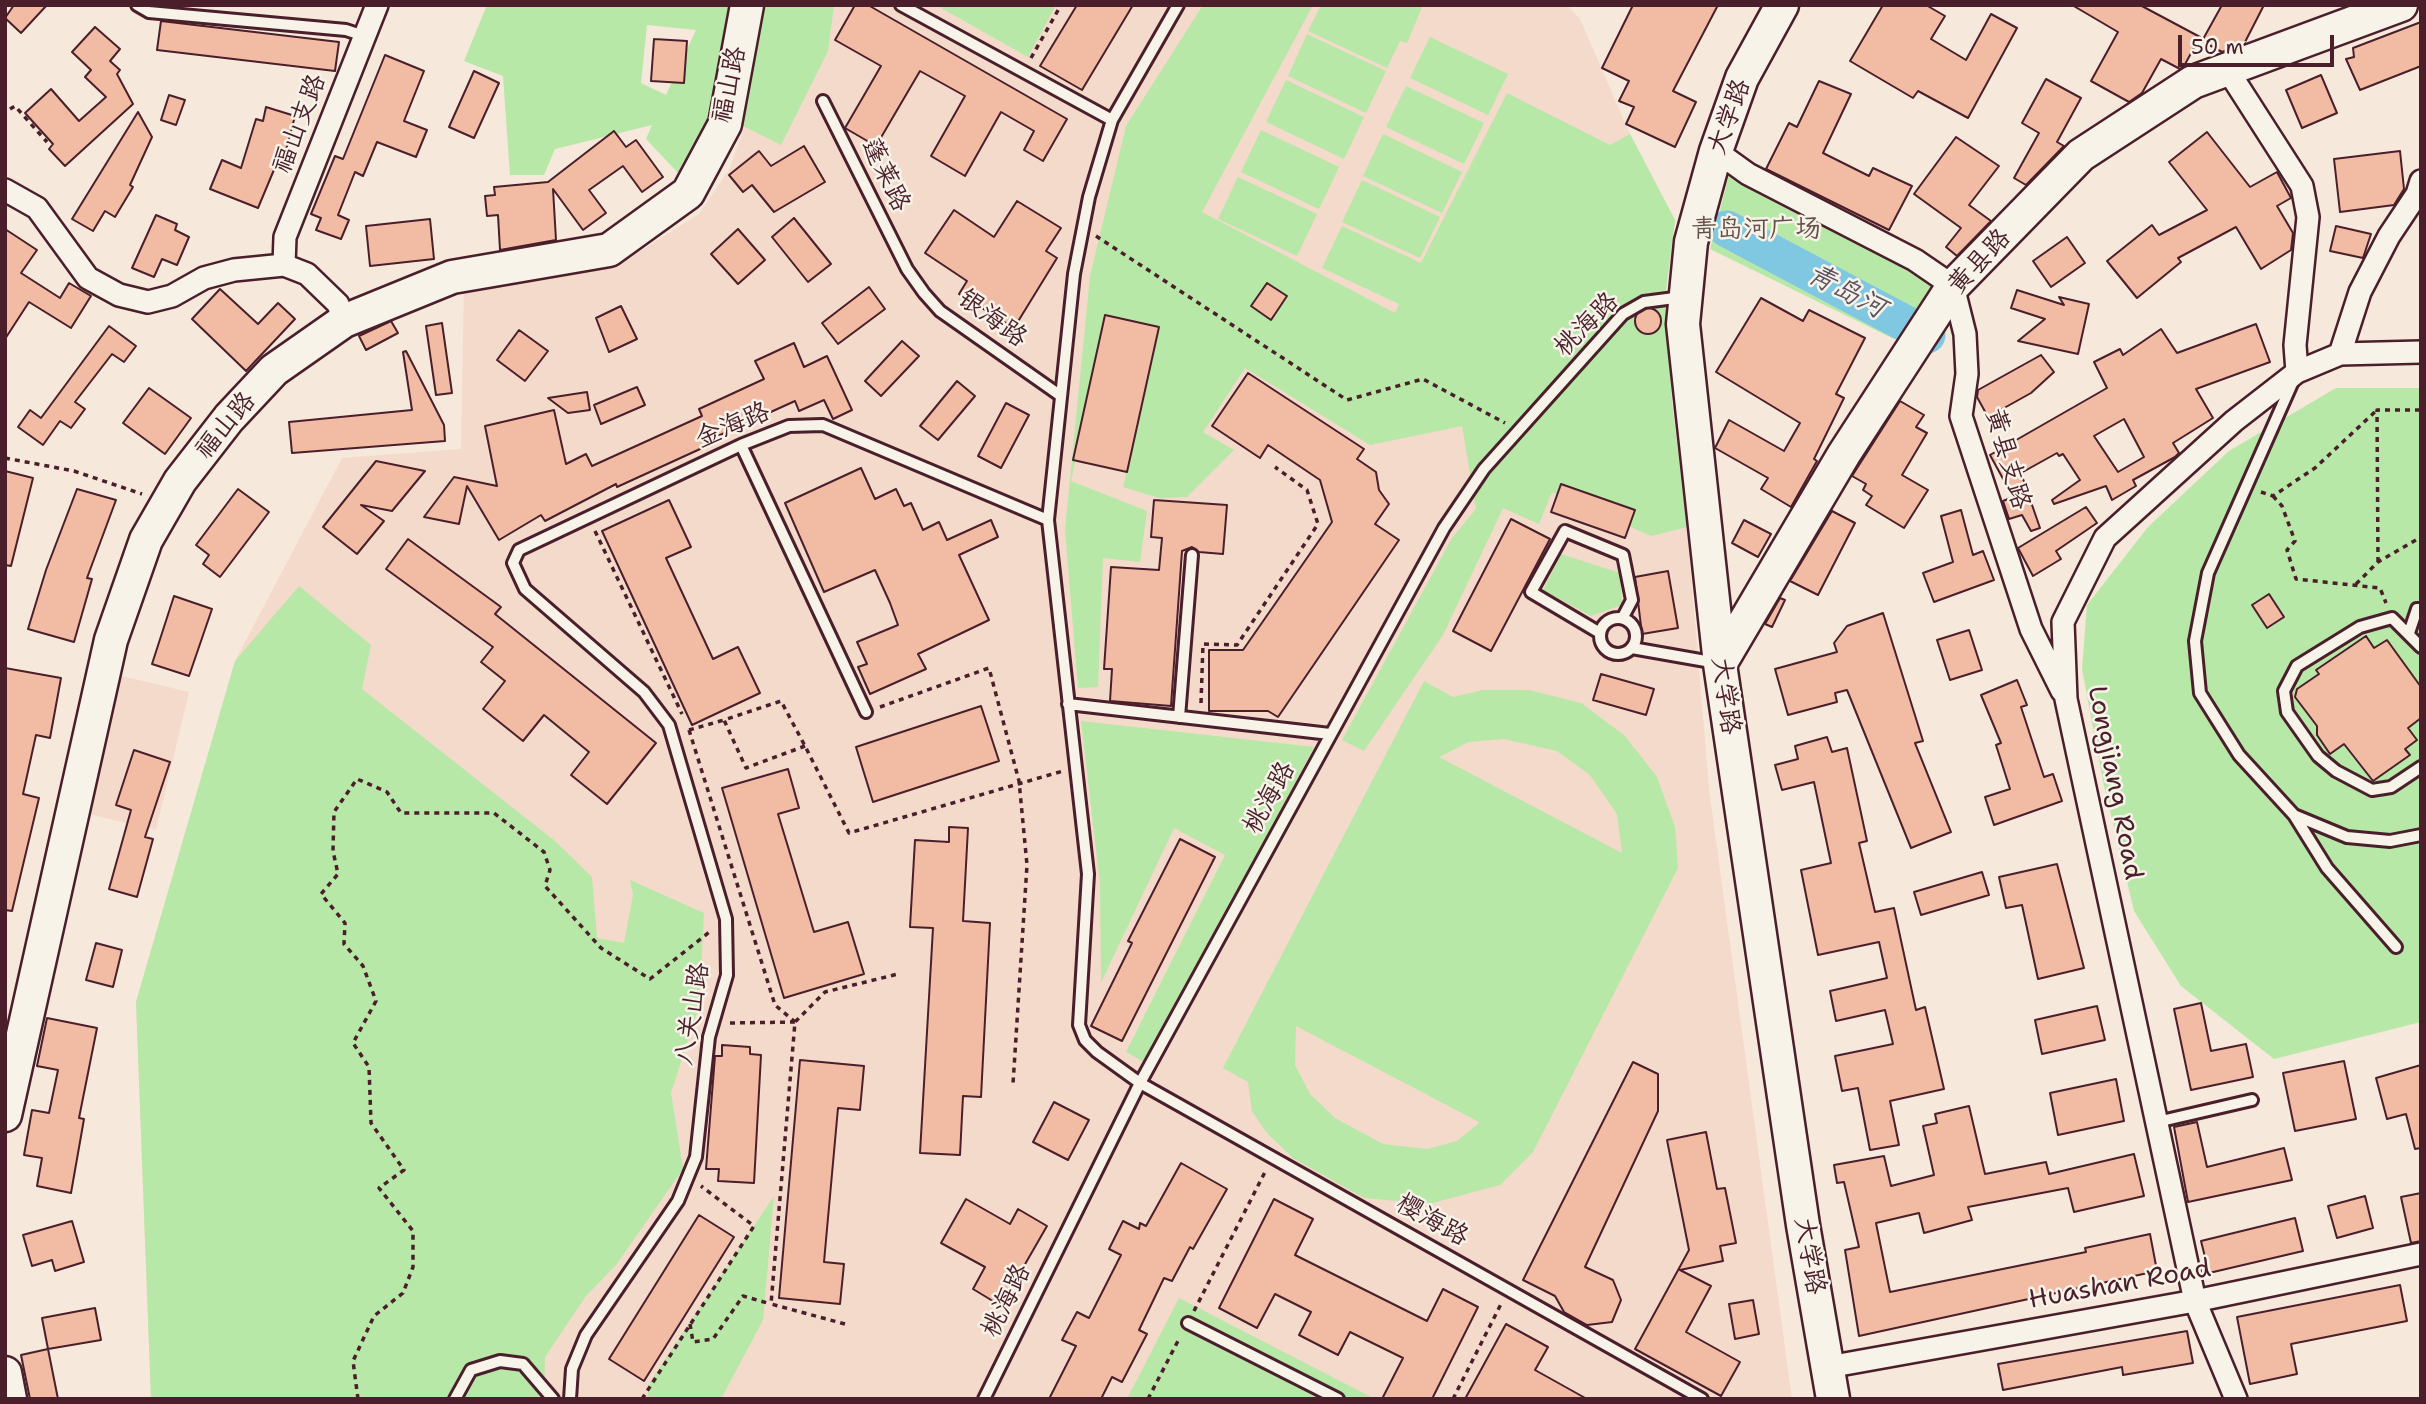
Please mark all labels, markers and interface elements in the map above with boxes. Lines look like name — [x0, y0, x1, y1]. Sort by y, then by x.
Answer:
scale bar — [2181, 21, 2337, 65]
text: 50 m — [2191, 33, 2244, 61]
street label: 福山路 — [707, 44, 753, 126]
street label: 福山支路 — [267, 70, 333, 178]
street label: 大学路 — [1702, 75, 1758, 159]
street label: 蓬莱路 — [854, 133, 916, 217]
park label: 青岛河广场 — [1691, 214, 1821, 246]
street label: 黄县路 — [1942, 223, 2018, 301]
water label: 青岛河 — [1801, 257, 1891, 327]
street label: 银海路 — [951, 283, 1033, 355]
street label: 桃海路 — [1548, 286, 1626, 364]
street label: 福山路 — [189, 386, 263, 466]
street label: 金海路 — [691, 396, 775, 456]
street label: 黄县支路 — [1978, 405, 2036, 513]
street label: 大学路 — [1704, 655, 1746, 737]
street label: Longjiang Road — [2080, 683, 2148, 883]
street label: 桃海路 — [1237, 756, 1303, 840]
street label: 八关山路 — [669, 960, 717, 1068]
street label: 樱海路 — [1390, 1188, 1474, 1254]
street label: 大学路 — [1787, 1215, 1831, 1297]
street label: Huashan Road — [2026, 1254, 2214, 1316]
street label: 桃海路 — [976, 1259, 1038, 1343]

